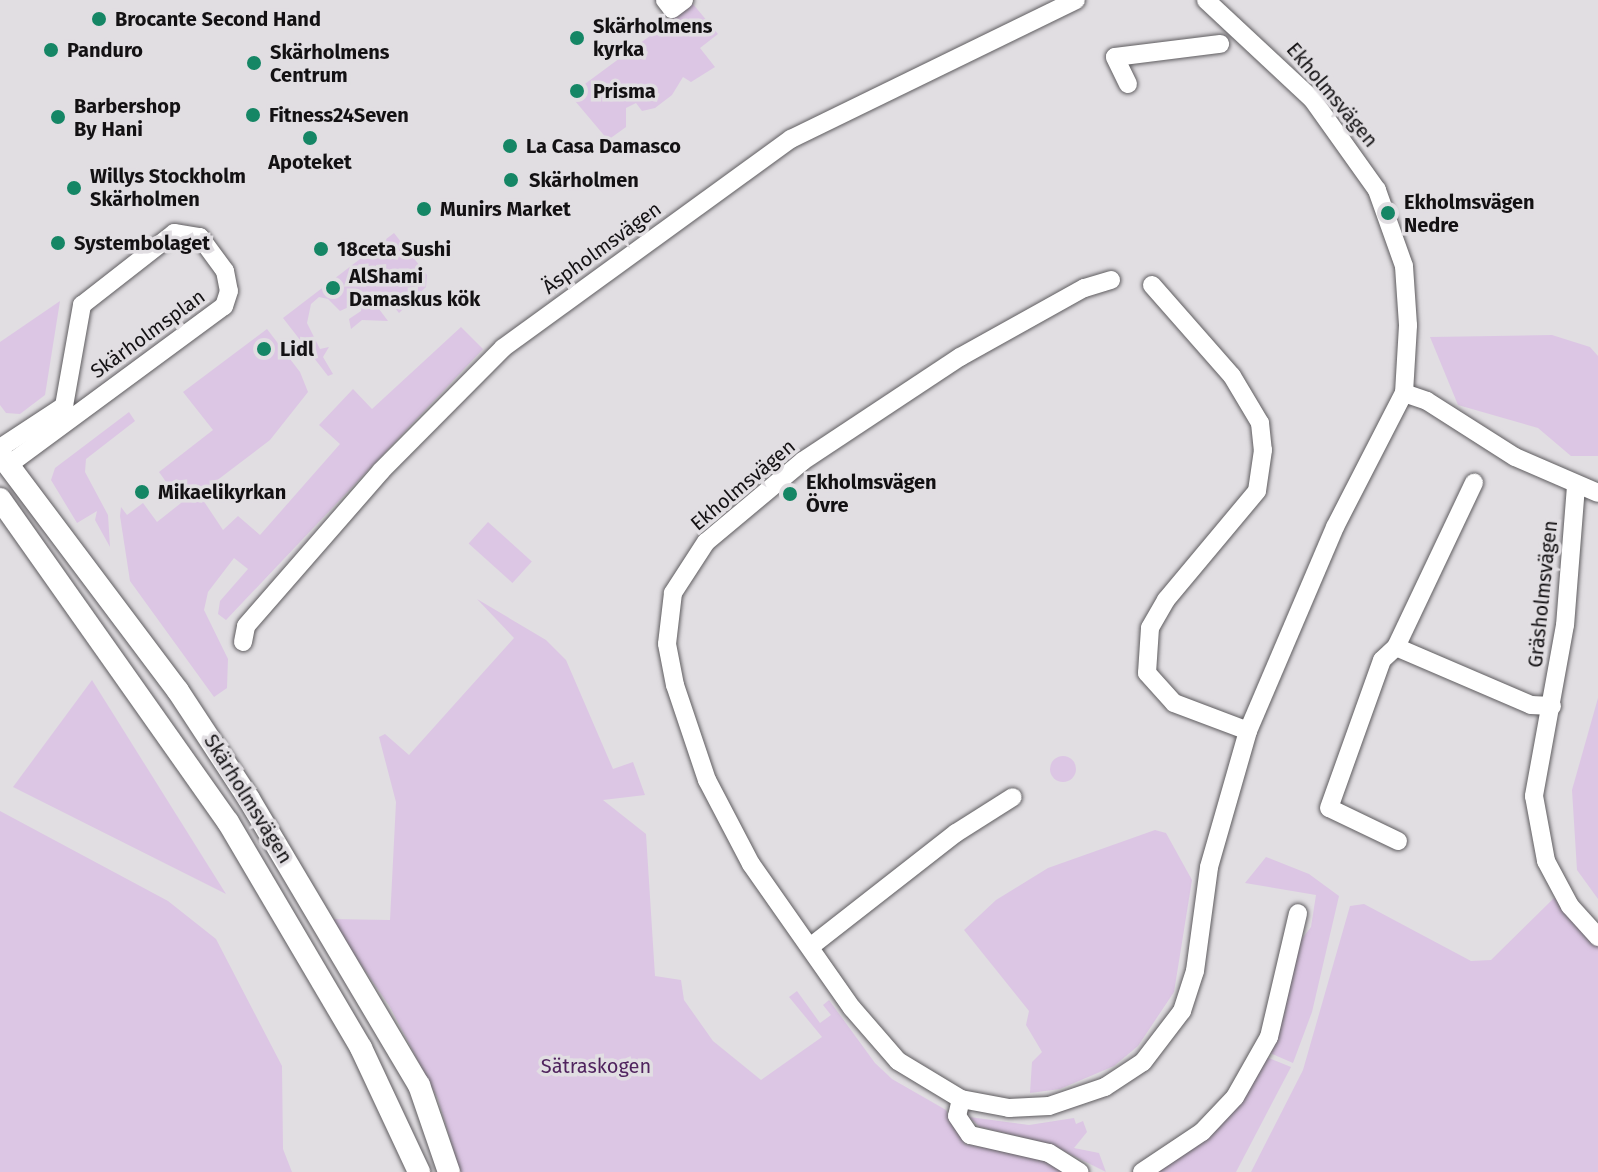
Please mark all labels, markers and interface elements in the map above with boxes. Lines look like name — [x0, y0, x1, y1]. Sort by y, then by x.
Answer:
place label: Brocante Second Hand — [115, 7, 321, 31]
marker: Brocante Second Hand — [90, 10, 108, 28]
place label: Skärholmens kyrka — [593, 14, 712, 61]
marker: Skärholmens kyrka — [568, 29, 586, 47]
place label: Panduro — [67, 38, 143, 62]
street label: Ekholmsvägen — [1281, 38, 1383, 152]
place label: Skärholmens Centrum — [270, 40, 389, 87]
marker: Panduro — [42, 41, 60, 59]
marker: Skärholmens Centrum — [245, 54, 263, 72]
place label: Prisma — [593, 79, 656, 103]
marker: Prisma — [568, 82, 586, 100]
place label: Barbershop By Hani — [74, 94, 181, 141]
place label: Fitness24Seven — [269, 103, 409, 127]
marker: Fitness24Seven — [244, 106, 262, 124]
marker: Barbershop By Hani — [49, 108, 67, 126]
marker: Apoteket — [301, 129, 319, 147]
place label: La Casa Damasco — [526, 134, 681, 158]
marker: La Casa Damasco — [501, 137, 519, 155]
place label: Apoteket — [268, 150, 352, 174]
place label: Willys Stockholm Skärholmen — [90, 164, 246, 211]
place label: Skärholmen — [529, 168, 639, 192]
marker: Skärholmen — [500, 169, 522, 191]
marker: Willys Stockholm Skärholmen — [65, 179, 83, 197]
place label: Ekholmsvägen Nedre — [1404, 190, 1535, 237]
place label: Munirs Market — [440, 197, 571, 221]
street label: Äspholmsvägen — [538, 197, 666, 299]
marker: Munirs Market — [415, 200, 433, 218]
marker: Ekholmsvägen Nedre — [1379, 204, 1397, 222]
place label: Systembolaget — [74, 231, 210, 255]
marker: Systembolaget — [49, 234, 67, 252]
place label: 18ceta Sushi — [337, 237, 451, 261]
marker: 18ceta Sushi — [312, 240, 330, 258]
place label: AlShami Damaskus kök — [349, 264, 480, 311]
marker: AlShami Damaskus kök — [324, 279, 342, 297]
street label: Skärholmsplan — [86, 284, 210, 384]
place label: Lidl — [280, 337, 314, 361]
marker: Lidl — [255, 340, 273, 358]
street label: Ekholmsvägen — [686, 434, 800, 536]
place label: Ekholmsvägen Övre — [806, 470, 937, 517]
place label: Mikaelikyrkan — [158, 480, 286, 504]
marker: Mikaelikyrkan — [133, 483, 151, 501]
marker: Ekholmsvägen Övre — [781, 485, 799, 503]
street label: Gräsholmsvägen — [1523, 519, 1563, 669]
street label: Skärholmsvägen — [199, 730, 297, 868]
park label: Sätraskogen — [541, 1054, 651, 1078]

